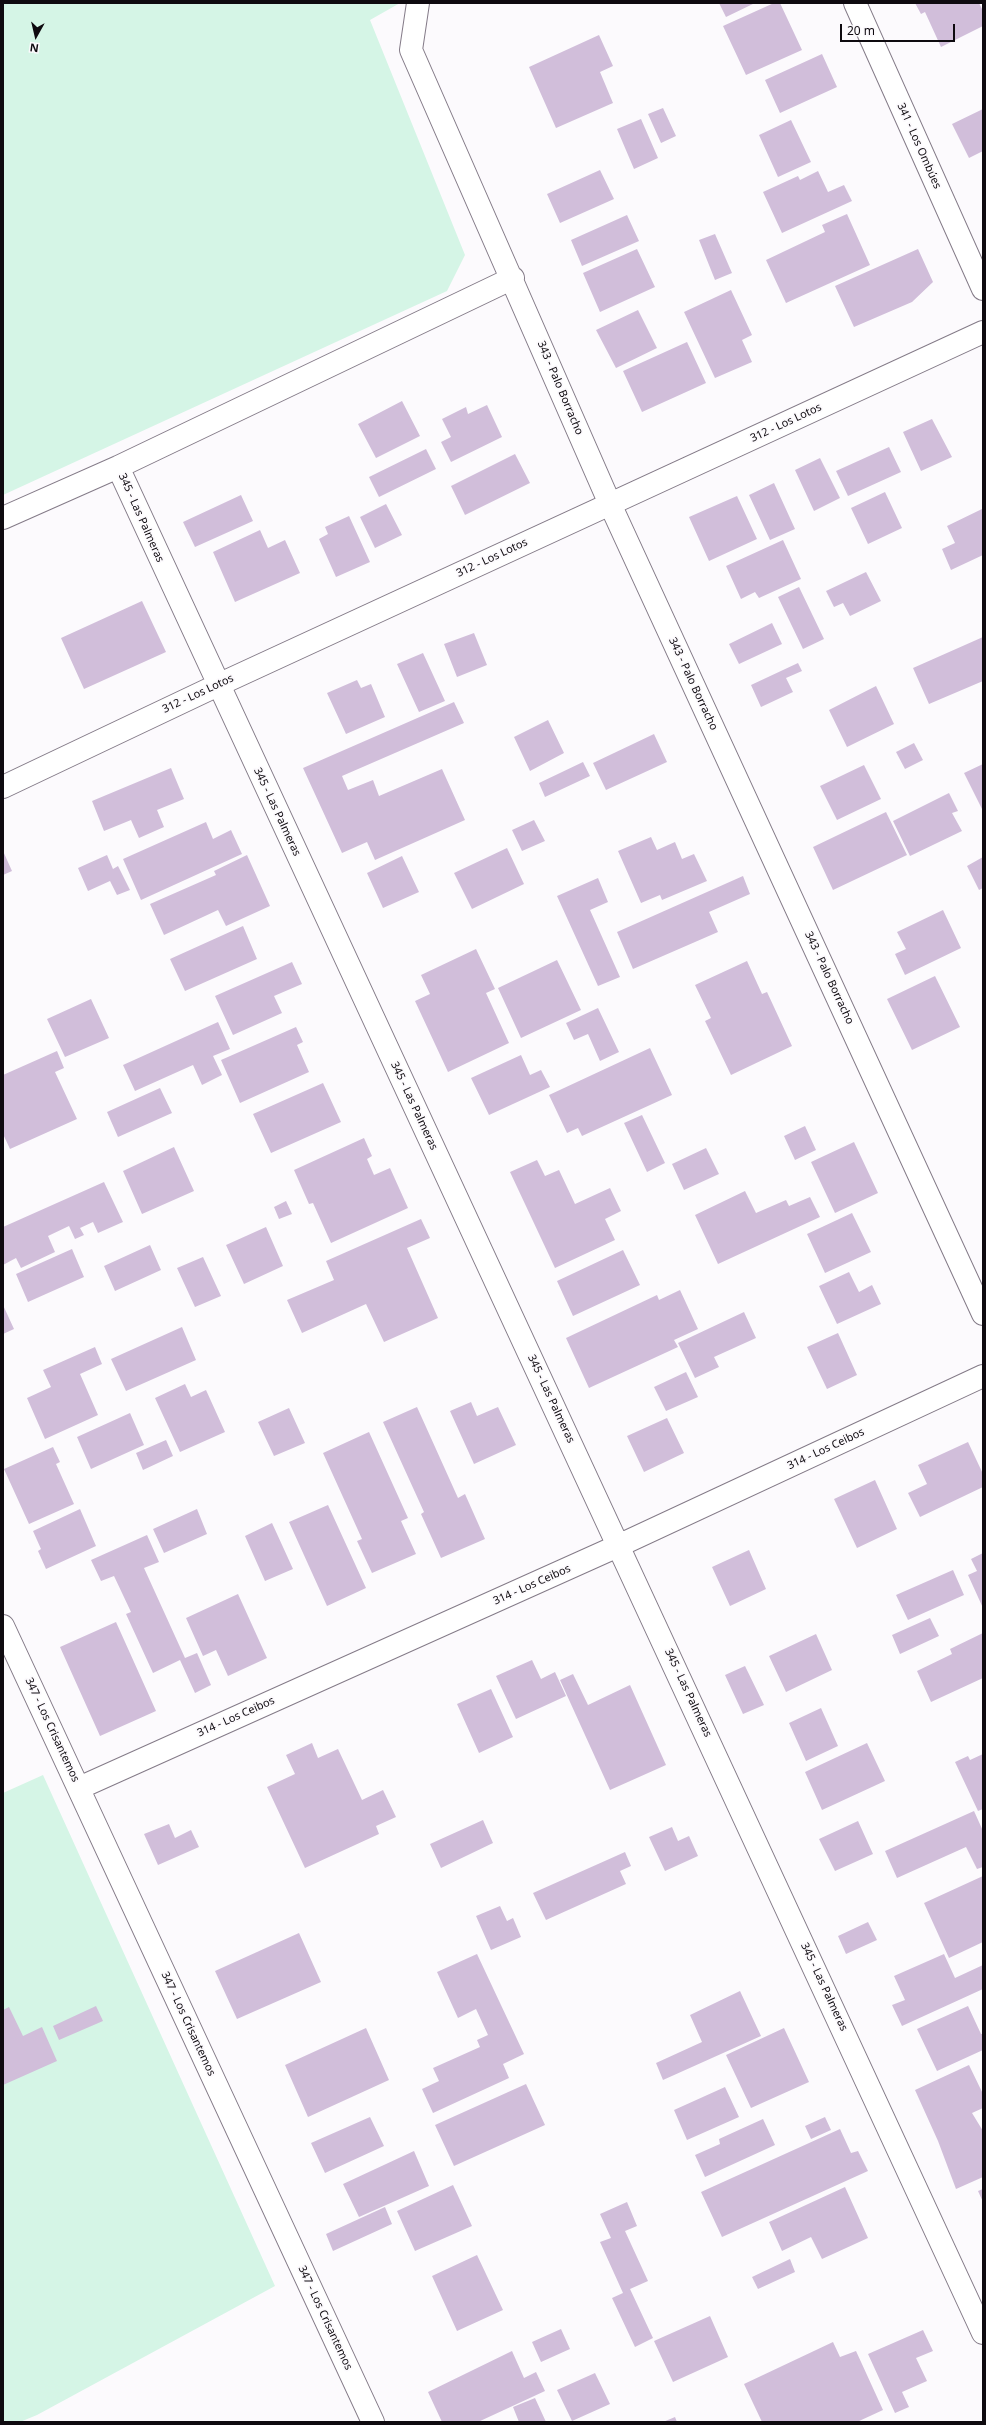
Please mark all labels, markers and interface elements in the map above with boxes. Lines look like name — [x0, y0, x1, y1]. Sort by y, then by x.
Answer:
north arrow — [16, 16, 56, 56]
scale bar — [842, 16, 957, 42]
text: 20 m — [847, 22, 875, 39]
text: N — [29, 40, 40, 56]
street label: 341 - Los Ombúes — [894, 101, 944, 191]
street label: 343 - Palo Borracho — [534, 339, 586, 437]
street label: 312 - Los Lotos — [748, 401, 824, 445]
street label: 345 - Las Palmeras — [115, 471, 167, 565]
street label: 312 - Los Lotos — [454, 536, 530, 580]
street label: 343 - Palo Borracho — [666, 635, 720, 733]
street label: 312 - Los Lotos — [160, 672, 236, 716]
street label: 345 - Las Palmeras — [251, 766, 303, 858]
street label: 343 - Palo Borracho — [802, 929, 856, 1027]
street label: 345 - Las Palmeras — [388, 1060, 440, 1152]
street label: 345 - Las Palmeras — [525, 1353, 577, 1445]
street label: 314 - Los Ceibos — [785, 1425, 867, 1473]
street label: 314 - Los Ceibos — [491, 1562, 573, 1608]
street label: 345 - Las Palmeras — [662, 1647, 714, 1739]
street label: 347 - Los Crisantemos — [22, 1676, 82, 1784]
street label: 314 - Los Ceibos — [195, 1694, 277, 1740]
street label: 345 - Las Palmeras — [798, 1941, 850, 2033]
street label: 347 - Los Crisantemos — [158, 1970, 218, 2078]
street label: 347 - Los Crisantemos — [295, 2264, 355, 2372]

